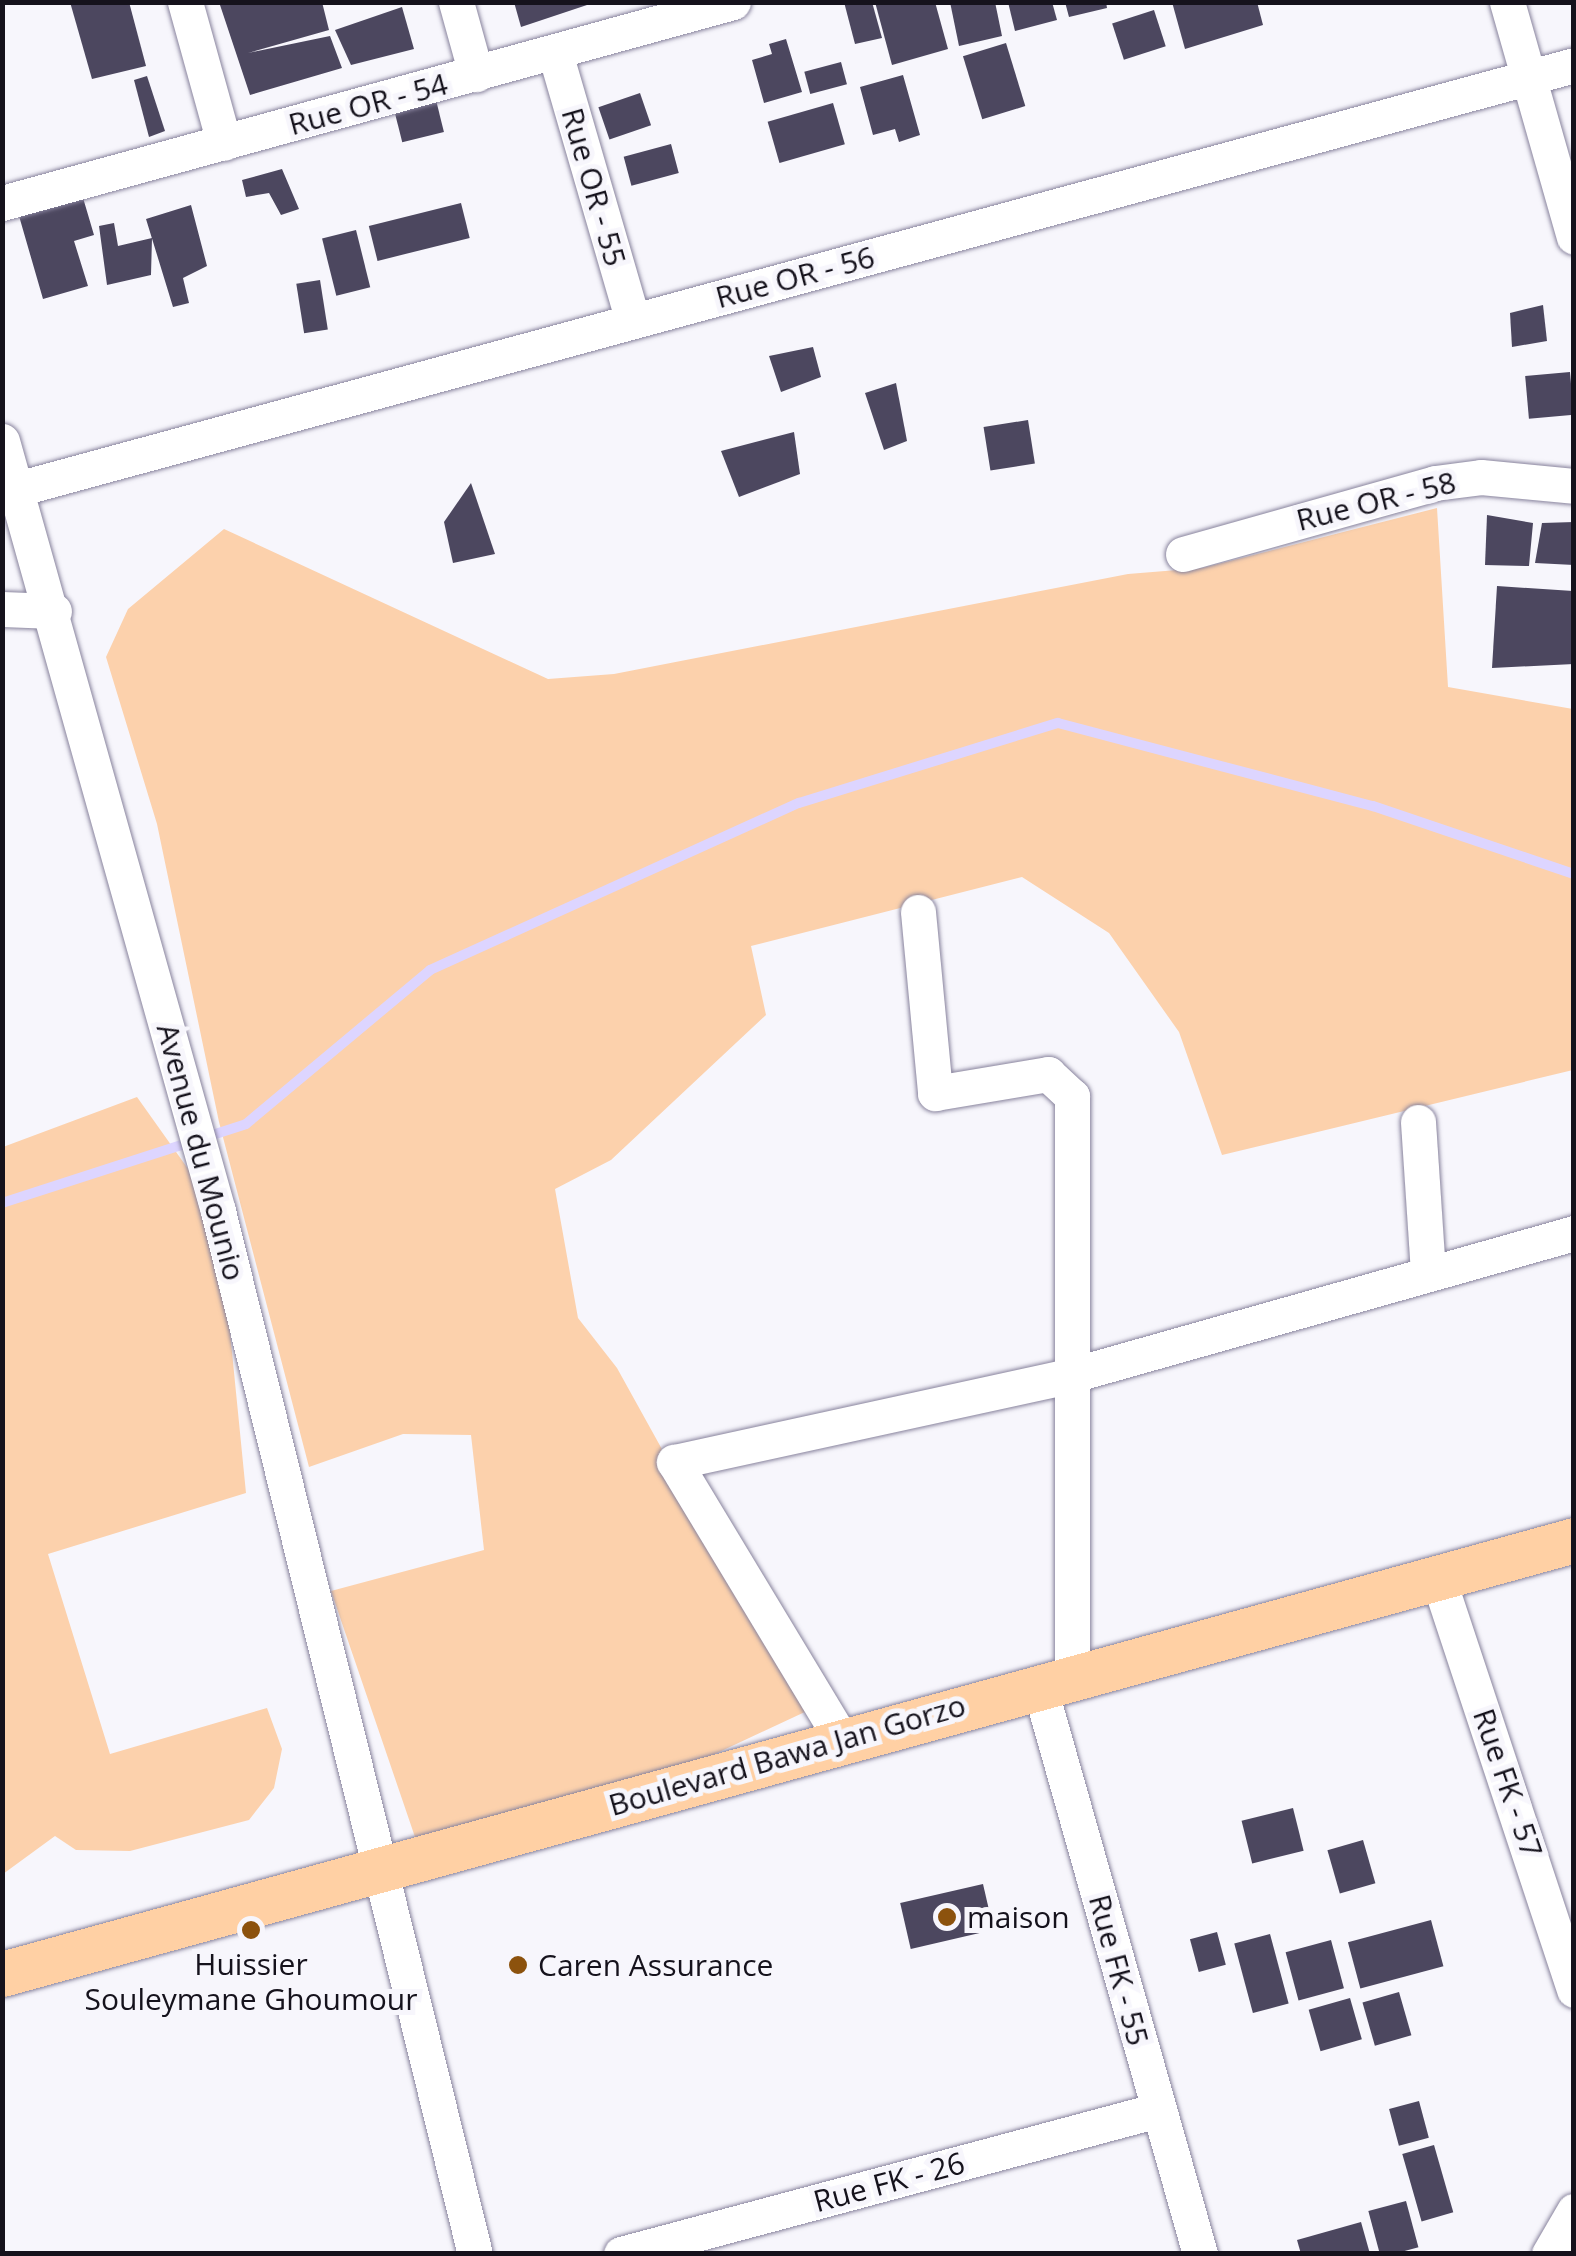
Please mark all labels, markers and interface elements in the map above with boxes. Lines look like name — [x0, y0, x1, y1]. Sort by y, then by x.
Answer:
street label: Rue OR - 54 — [285, 66, 451, 142]
street label: Rue OR - 55 — [554, 104, 634, 270]
street label: Rue OR - 56 — [712, 239, 878, 315]
street label: Rue OR - 58 — [1293, 464, 1459, 538]
street label: Avenue du Mounio — [149, 1020, 253, 1284]
street label: Boulevard Bawa Jan Gorzo — [605, 1687, 969, 1823]
street label: Rue FK - 57 — [1466, 1704, 1550, 1862]
street label: Rue FK - 55 — [1082, 1891, 1156, 2049]
place label: maison — [967, 1899, 1070, 1935]
marker: maison — [936, 1906, 958, 1928]
marker: Huissier Souleymane Ghoumour — [240, 1919, 262, 1941]
place label: Huissier Souleymane Ghoumour — [85, 1946, 417, 2016]
place label: Caren Assurance — [538, 1947, 773, 1983]
marker: Caren Assurance — [507, 1954, 529, 1976]
street label: Rue FK - 26 — [810, 2145, 968, 2219]

